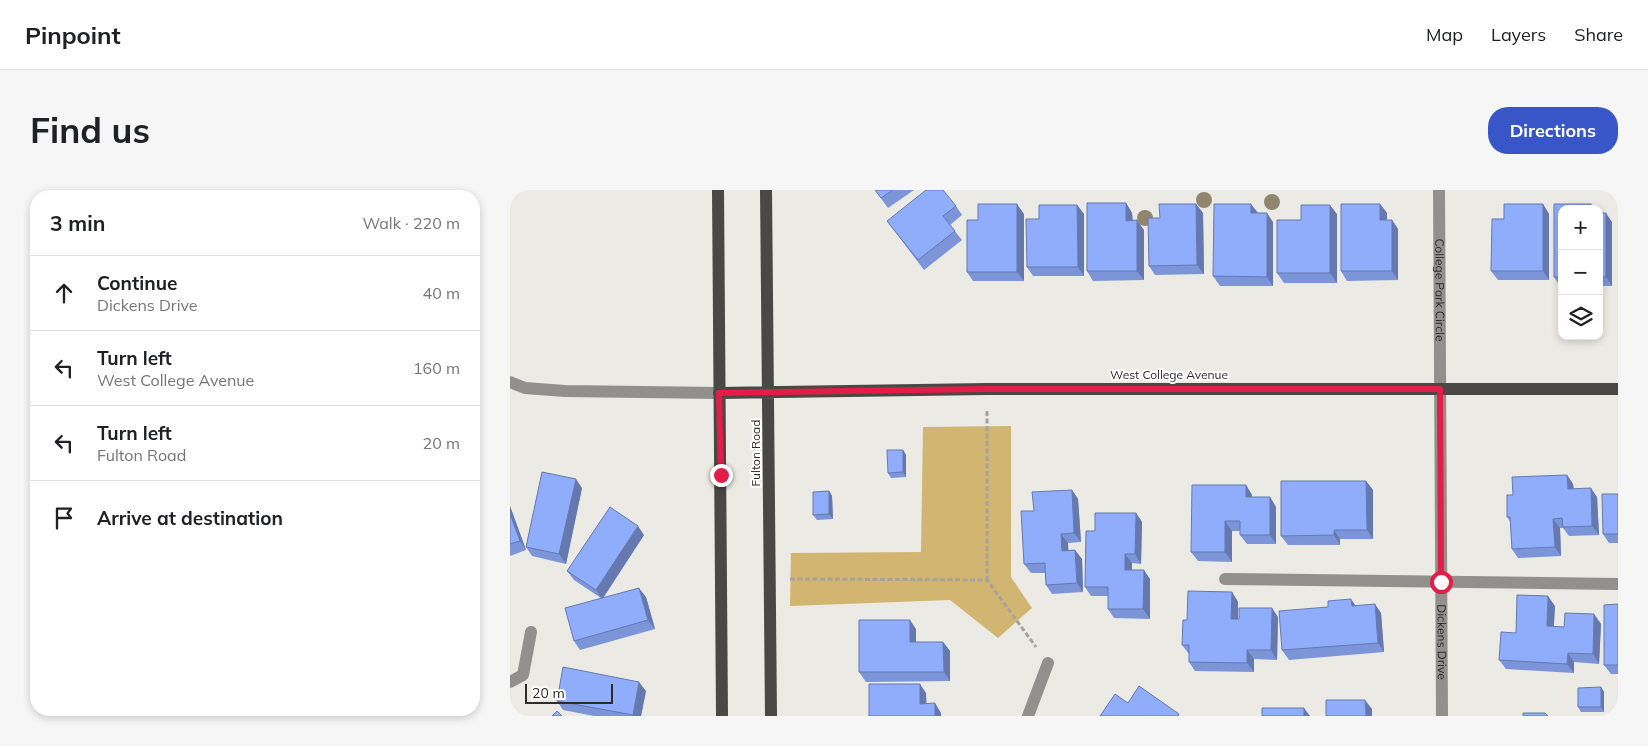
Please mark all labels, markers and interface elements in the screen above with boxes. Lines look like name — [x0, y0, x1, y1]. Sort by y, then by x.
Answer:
text: Pinpoint — [25, 20, 121, 50]
text: Map — [1426, 23, 1463, 46]
text: Layers — [1491, 23, 1546, 46]
text: Share — [1574, 23, 1623, 46]
button: Directions — [1488, 107, 1618, 154]
text: Find us — [30, 108, 150, 152]
map controls — [1558, 205, 1603, 340]
button: + — [1558, 205, 1603, 250]
text: 3 min — [50, 210, 105, 236]
text: Walk · 220 m — [362, 213, 460, 233]
street label: College Park Circle — [1432, 238, 1448, 342]
button: − — [1558, 250, 1603, 295]
text: Continue — [97, 271, 177, 295]
icon: ahead — [50, 279, 78, 307]
text: 40 m — [423, 283, 460, 303]
text: Dickens Drive — [97, 295, 198, 315]
button: layers — [1558, 295, 1603, 340]
text: Turn left — [97, 346, 172, 370]
icon: left — [50, 354, 78, 382]
text: 160 m — [413, 358, 460, 378]
street label: West College Avenue — [1110, 367, 1228, 382]
text: West College Avenue — [97, 370, 254, 390]
street label: Fulton Road — [748, 420, 763, 486]
text: Turn left — [97, 421, 172, 445]
icon: left — [50, 429, 78, 457]
text: 20 m — [423, 433, 460, 453]
text: Fulton Road — [97, 445, 186, 465]
route end — [710, 464, 733, 487]
icon: arrive — [50, 504, 78, 532]
text: Arrive at destination — [97, 506, 283, 530]
route start — [1430, 571, 1453, 594]
street label: Dickens Drive — [1434, 604, 1450, 680]
scale bar — [525, 681, 612, 704]
text: 20 m — [532, 684, 565, 702]

